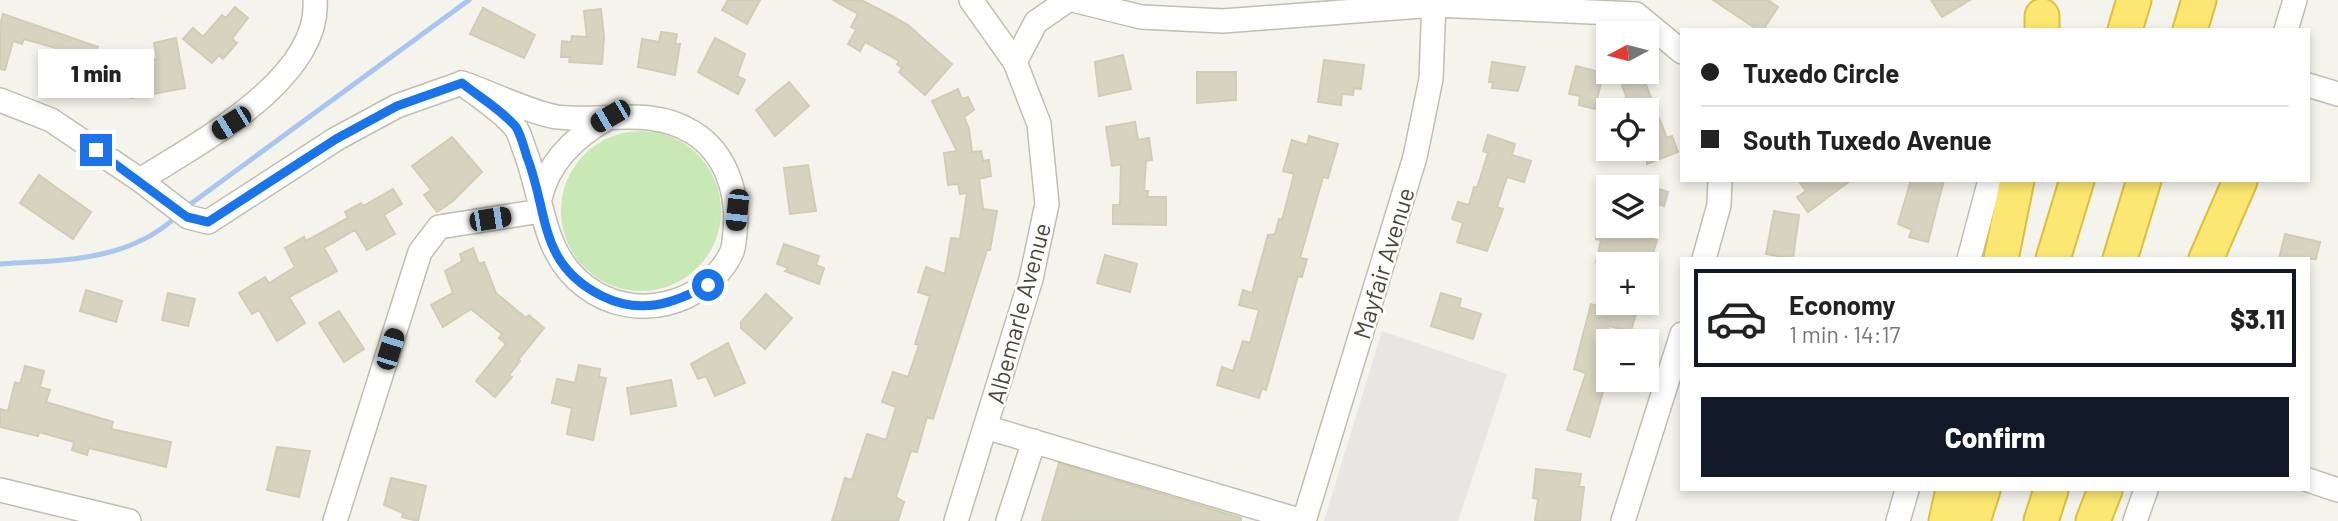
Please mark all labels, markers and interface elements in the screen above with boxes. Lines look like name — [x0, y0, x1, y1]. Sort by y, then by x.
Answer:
north arrow — [1596, 21, 1659, 84]
map controls — [1596, 21, 1659, 392]
callout: 1 min — [38, 48, 154, 97]
text: Tuxedo Circle — [1743, 57, 1899, 88]
text: 1 min — [71, 59, 121, 87]
car — [587, 96, 634, 136]
button: locate — [1596, 98, 1659, 161]
car — [208, 103, 255, 143]
text: South Tuxedo Avenue — [1743, 124, 1992, 155]
route end — [80, 134, 112, 166]
button: layers — [1596, 175, 1659, 238]
street label: Mayfair Avenue — [1346, 184, 1420, 342]
car — [725, 188, 750, 232]
car — [468, 205, 513, 233]
street label: Albemarle Avenue — [980, 219, 1056, 407]
button: + — [1596, 252, 1659, 315]
route start — [692, 269, 724, 301]
icon: car — [1705, 287, 1768, 350]
text: Economy — [1789, 289, 1895, 320]
text: $3.11 — [2230, 303, 2285, 334]
text: 1 min · 14:17 — [1789, 320, 1900, 348]
car — [374, 326, 407, 372]
button: − — [1596, 329, 1659, 392]
button: Confirm — [1701, 397, 2289, 477]

